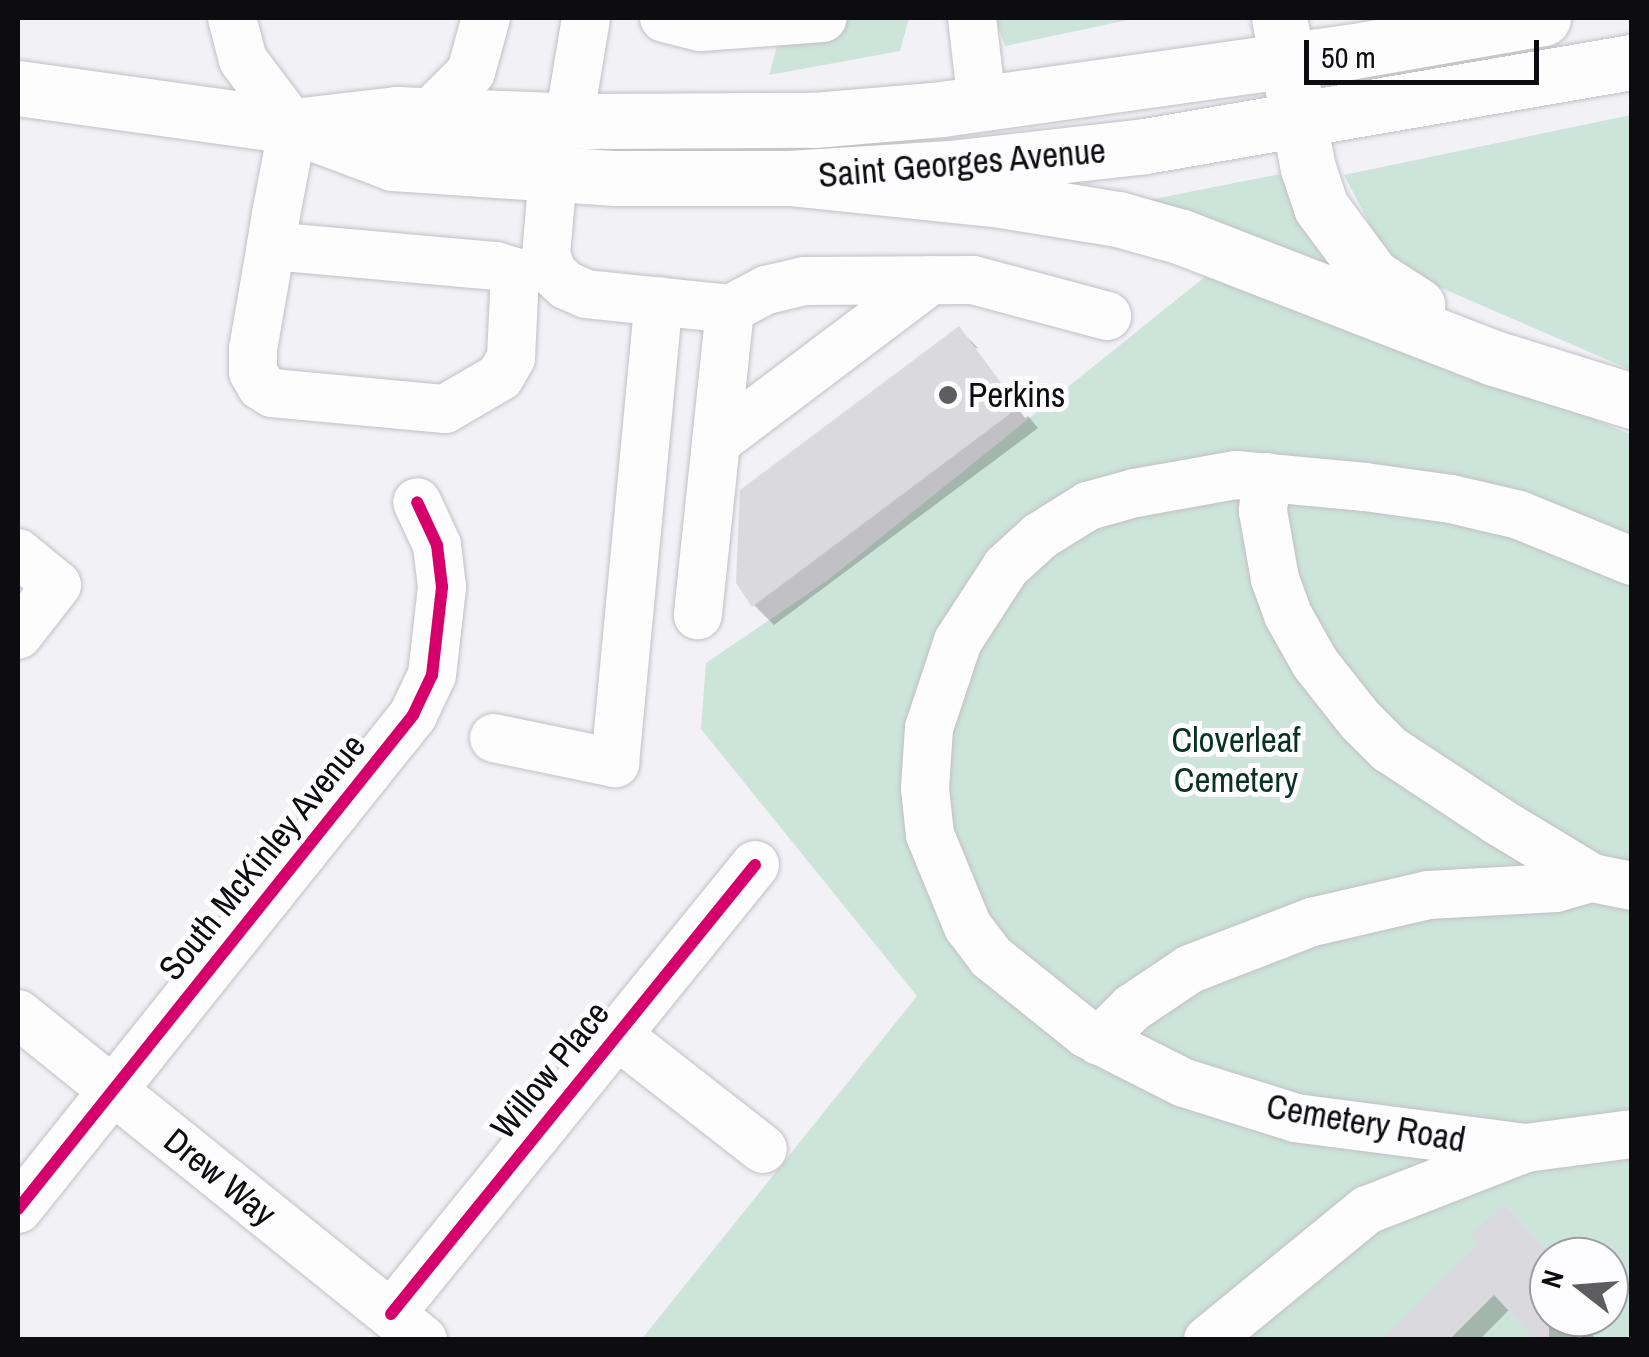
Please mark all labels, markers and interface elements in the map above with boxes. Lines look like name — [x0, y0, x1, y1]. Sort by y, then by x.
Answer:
scale bar — [1309, 20, 1544, 82]
text: 50 m — [1321, 37, 1376, 77]
street label: Saint Georges Avenue — [816, 129, 1108, 197]
place label: Perkins — [968, 374, 1065, 416]
marker: Perkins — [937, 384, 959, 406]
park label: Cloverleaf Cemetery — [1171, 719, 1301, 801]
street label: South McKinley Avenue — [149, 725, 375, 989]
street label: Willow Place — [482, 993, 618, 1147]
street label: Cemetery Road — [1263, 1085, 1469, 1161]
street label: Drew Way — [156, 1119, 284, 1235]
north arrow — [1529, 1237, 1629, 1337]
text: N — [1532, 1265, 1573, 1292]

